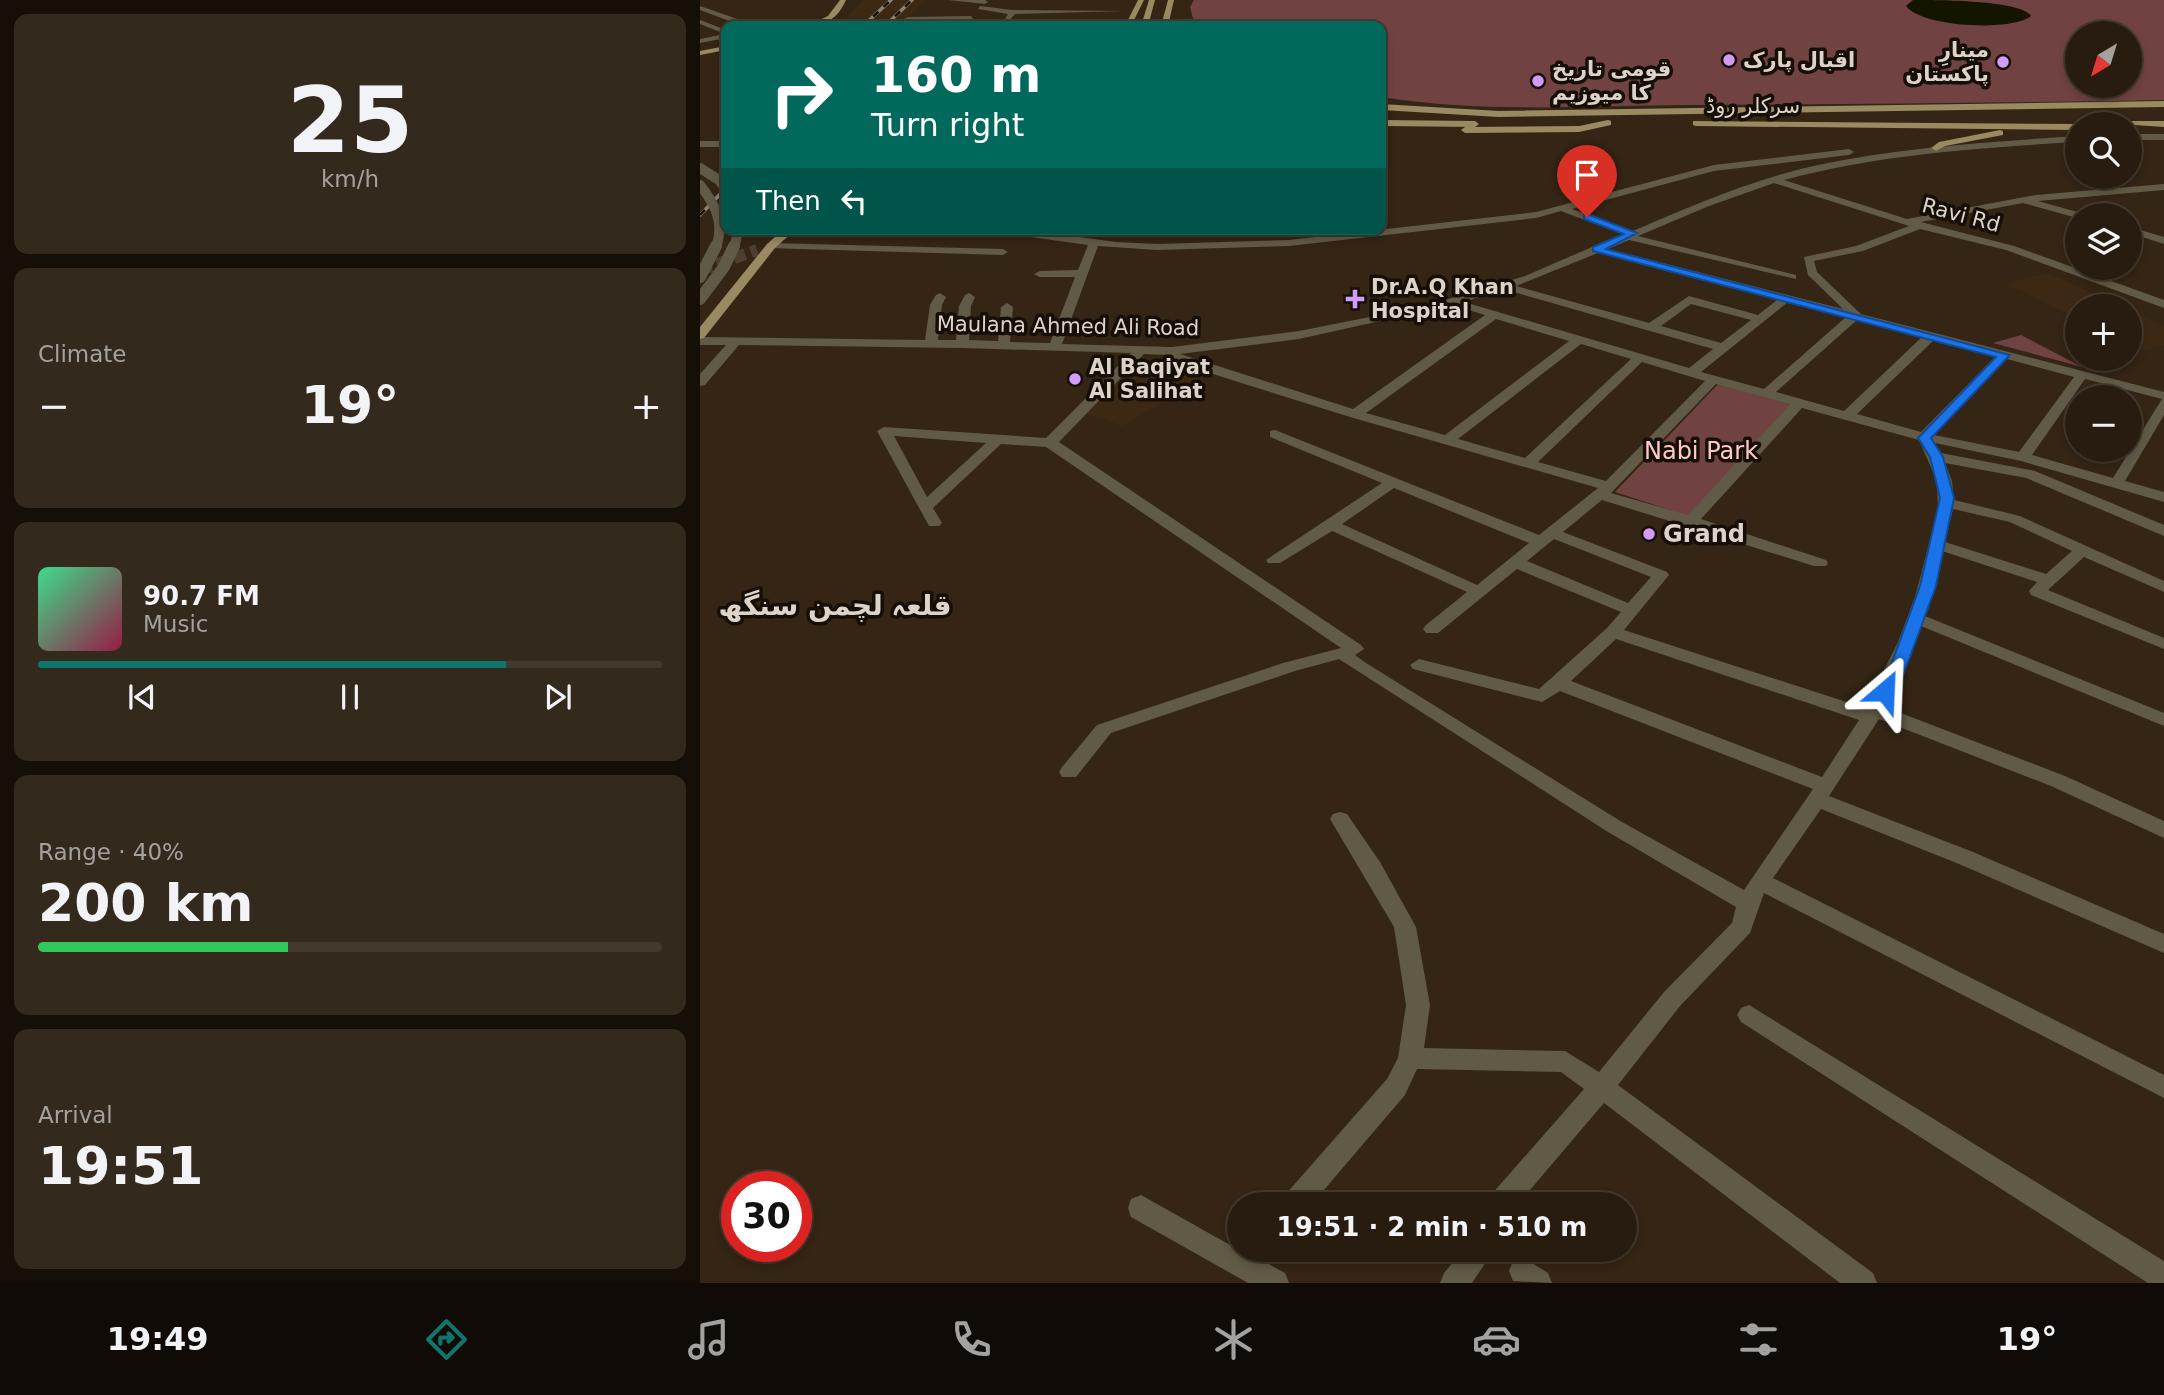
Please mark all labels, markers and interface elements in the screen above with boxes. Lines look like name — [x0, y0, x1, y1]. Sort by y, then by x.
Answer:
north arrow — [2065, 21, 2142, 98]
map controls — [2065, 21, 2142, 462]
place label: مینارِ پاکستان — [1905, 38, 1989, 86]
text: 160 m — [871, 47, 1041, 104]
place label: اقبال پارک — [1743, 48, 1855, 72]
icon: right — [756, 49, 847, 140]
marker: اقبال پارک — [1721, 52, 1737, 68]
marker: مینارِ پاکستان — [1995, 54, 2011, 70]
place label: قومی تاریخ کا میوزیم — [1552, 57, 1671, 105]
text: 25 — [287, 68, 413, 173]
marker: قومی تاریخ کا میوزیم — [1530, 73, 1546, 89]
street label: سرکلر روڈ — [1706, 94, 1800, 118]
text: Turn right — [871, 106, 1024, 144]
button: search — [2065, 112, 2142, 189]
pin — [1557, 145, 1617, 217]
icon: arrive — [1568, 156, 1606, 194]
text: km/h — [321, 166, 379, 192]
icon: left — [835, 182, 873, 220]
text: Then — [756, 186, 821, 216]
street label: Ravi Rd — [1919, 193, 2003, 237]
button: layers — [2065, 203, 2142, 280]
place label: Dr.A.Q Khan Hospital — [1371, 275, 1514, 323]
marker: Dr.A.Q Khan Hospital — [1345, 289, 1365, 309]
button: + — [2065, 294, 2142, 371]
street label: Maulana Ahmed Ali Road — [937, 312, 1199, 340]
text: Climate — [38, 341, 127, 367]
place label: Al Baqiyat Al Salihat — [1089, 355, 1210, 403]
marker: Al Baqiyat Al Salihat — [1067, 371, 1083, 387]
text: 19° — [301, 375, 399, 435]
text: − — [38, 384, 70, 428]
text: + — [630, 384, 662, 428]
button: − — [2065, 385, 2142, 462]
park label: Nabi Park — [1644, 437, 1758, 465]
place label: Grand — [1663, 520, 1745, 548]
marker: Grand — [1641, 526, 1657, 542]
text: 90.7 FM — [143, 581, 260, 611]
district label: قلعہ لچمن سنگھ — [718, 589, 952, 622]
text: Music — [143, 611, 208, 637]
position arrow — [1848, 654, 1922, 728]
icon: previous — [123, 678, 161, 716]
icon: pause — [331, 678, 369, 716]
icon: next — [539, 678, 577, 716]
text: Range · 40% — [38, 839, 184, 865]
text: 200 km — [38, 873, 253, 933]
text: Arrival — [38, 1102, 113, 1128]
text: 19:51 — [38, 1136, 204, 1196]
speed limit sign: 30 — [721, 1171, 812, 1262]
text: 19:51 · 2 min · 510 m — [1277, 1212, 1587, 1242]
icon: directions — [422, 1315, 471, 1364]
icon: music — [684, 1315, 733, 1364]
icon: phone — [947, 1315, 996, 1364]
icon: climate — [1209, 1315, 1258, 1364]
icon: car — [1472, 1315, 1521, 1364]
icon: filters — [1734, 1315, 1783, 1364]
text: 19:49 — [107, 1320, 209, 1358]
text: 19° — [1997, 1320, 2057, 1358]

